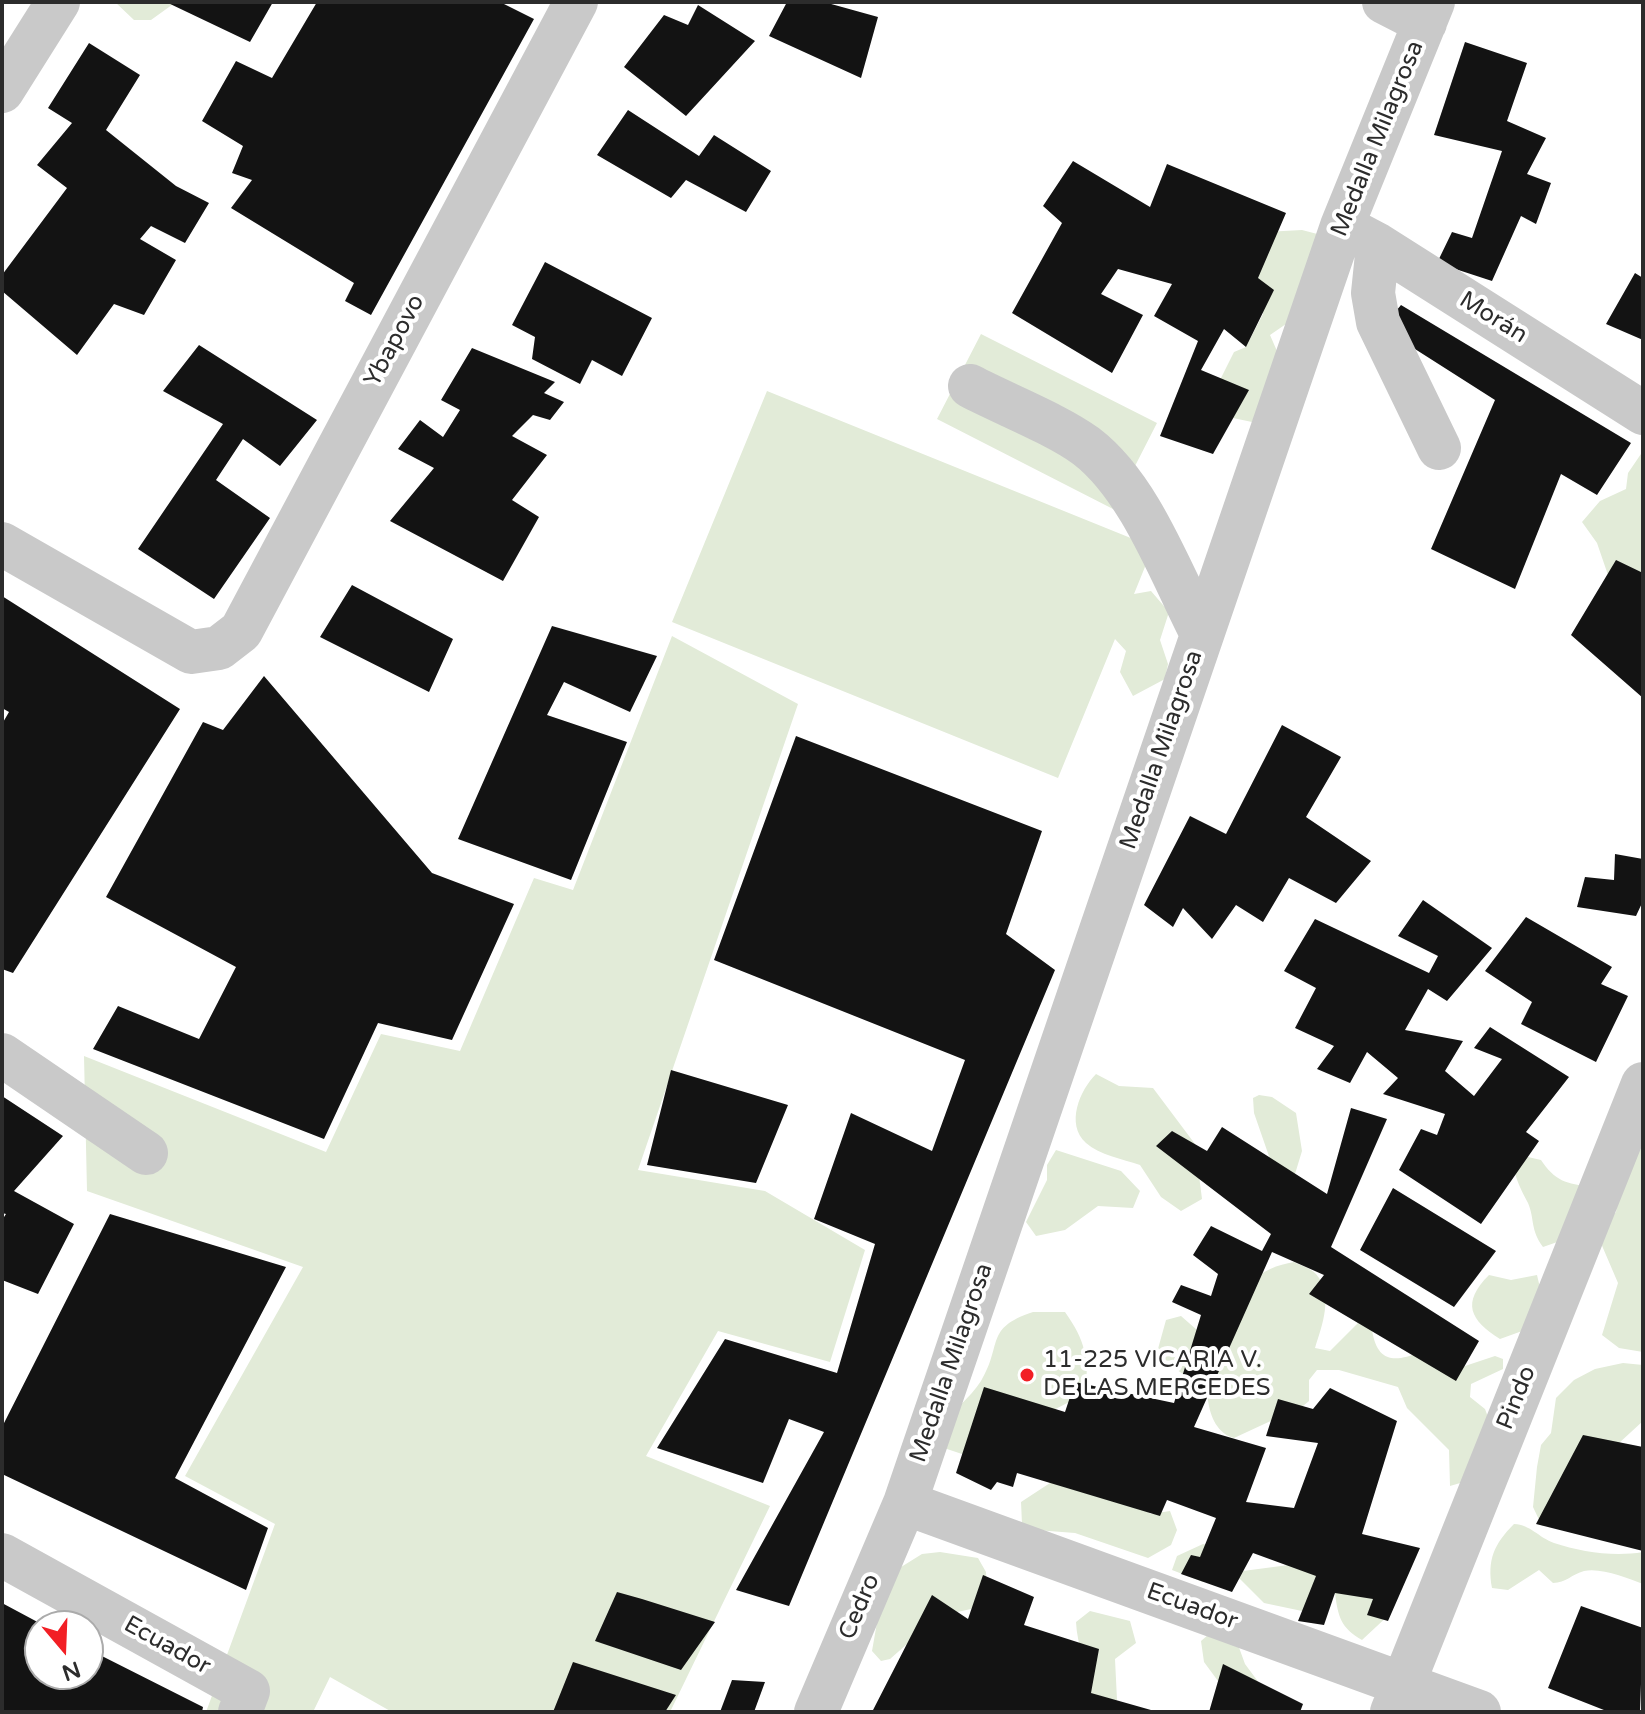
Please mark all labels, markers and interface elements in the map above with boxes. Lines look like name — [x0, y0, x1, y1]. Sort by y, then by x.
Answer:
street label: Medalla Milagrosa — [1326, 37, 1430, 241]
street label: Morán — [1454, 286, 1532, 350]
street label: Ybapovo — [359, 290, 431, 392]
street label: Medalla Milagrosa — [1114, 647, 1210, 853]
street label: Medalla Milagrosa — [904, 1260, 1000, 1466]
place label: 11-225 VICARIA V. DE LAS MERCEDES — [1043, 1347, 1271, 1403]
street label: Pindo — [1491, 1362, 1543, 1434]
marker: 11-225 VICARIA V. DE LAS MERCEDES — [1018, 1366, 1036, 1384]
street label: Cedro — [833, 1570, 887, 1644]
street label: Ecuador — [1143, 1577, 1241, 1637]
north arrow — [24, 1610, 104, 1690]
street label: Ecuador — [119, 1610, 215, 1682]
text: N — [59, 1656, 84, 1686]

